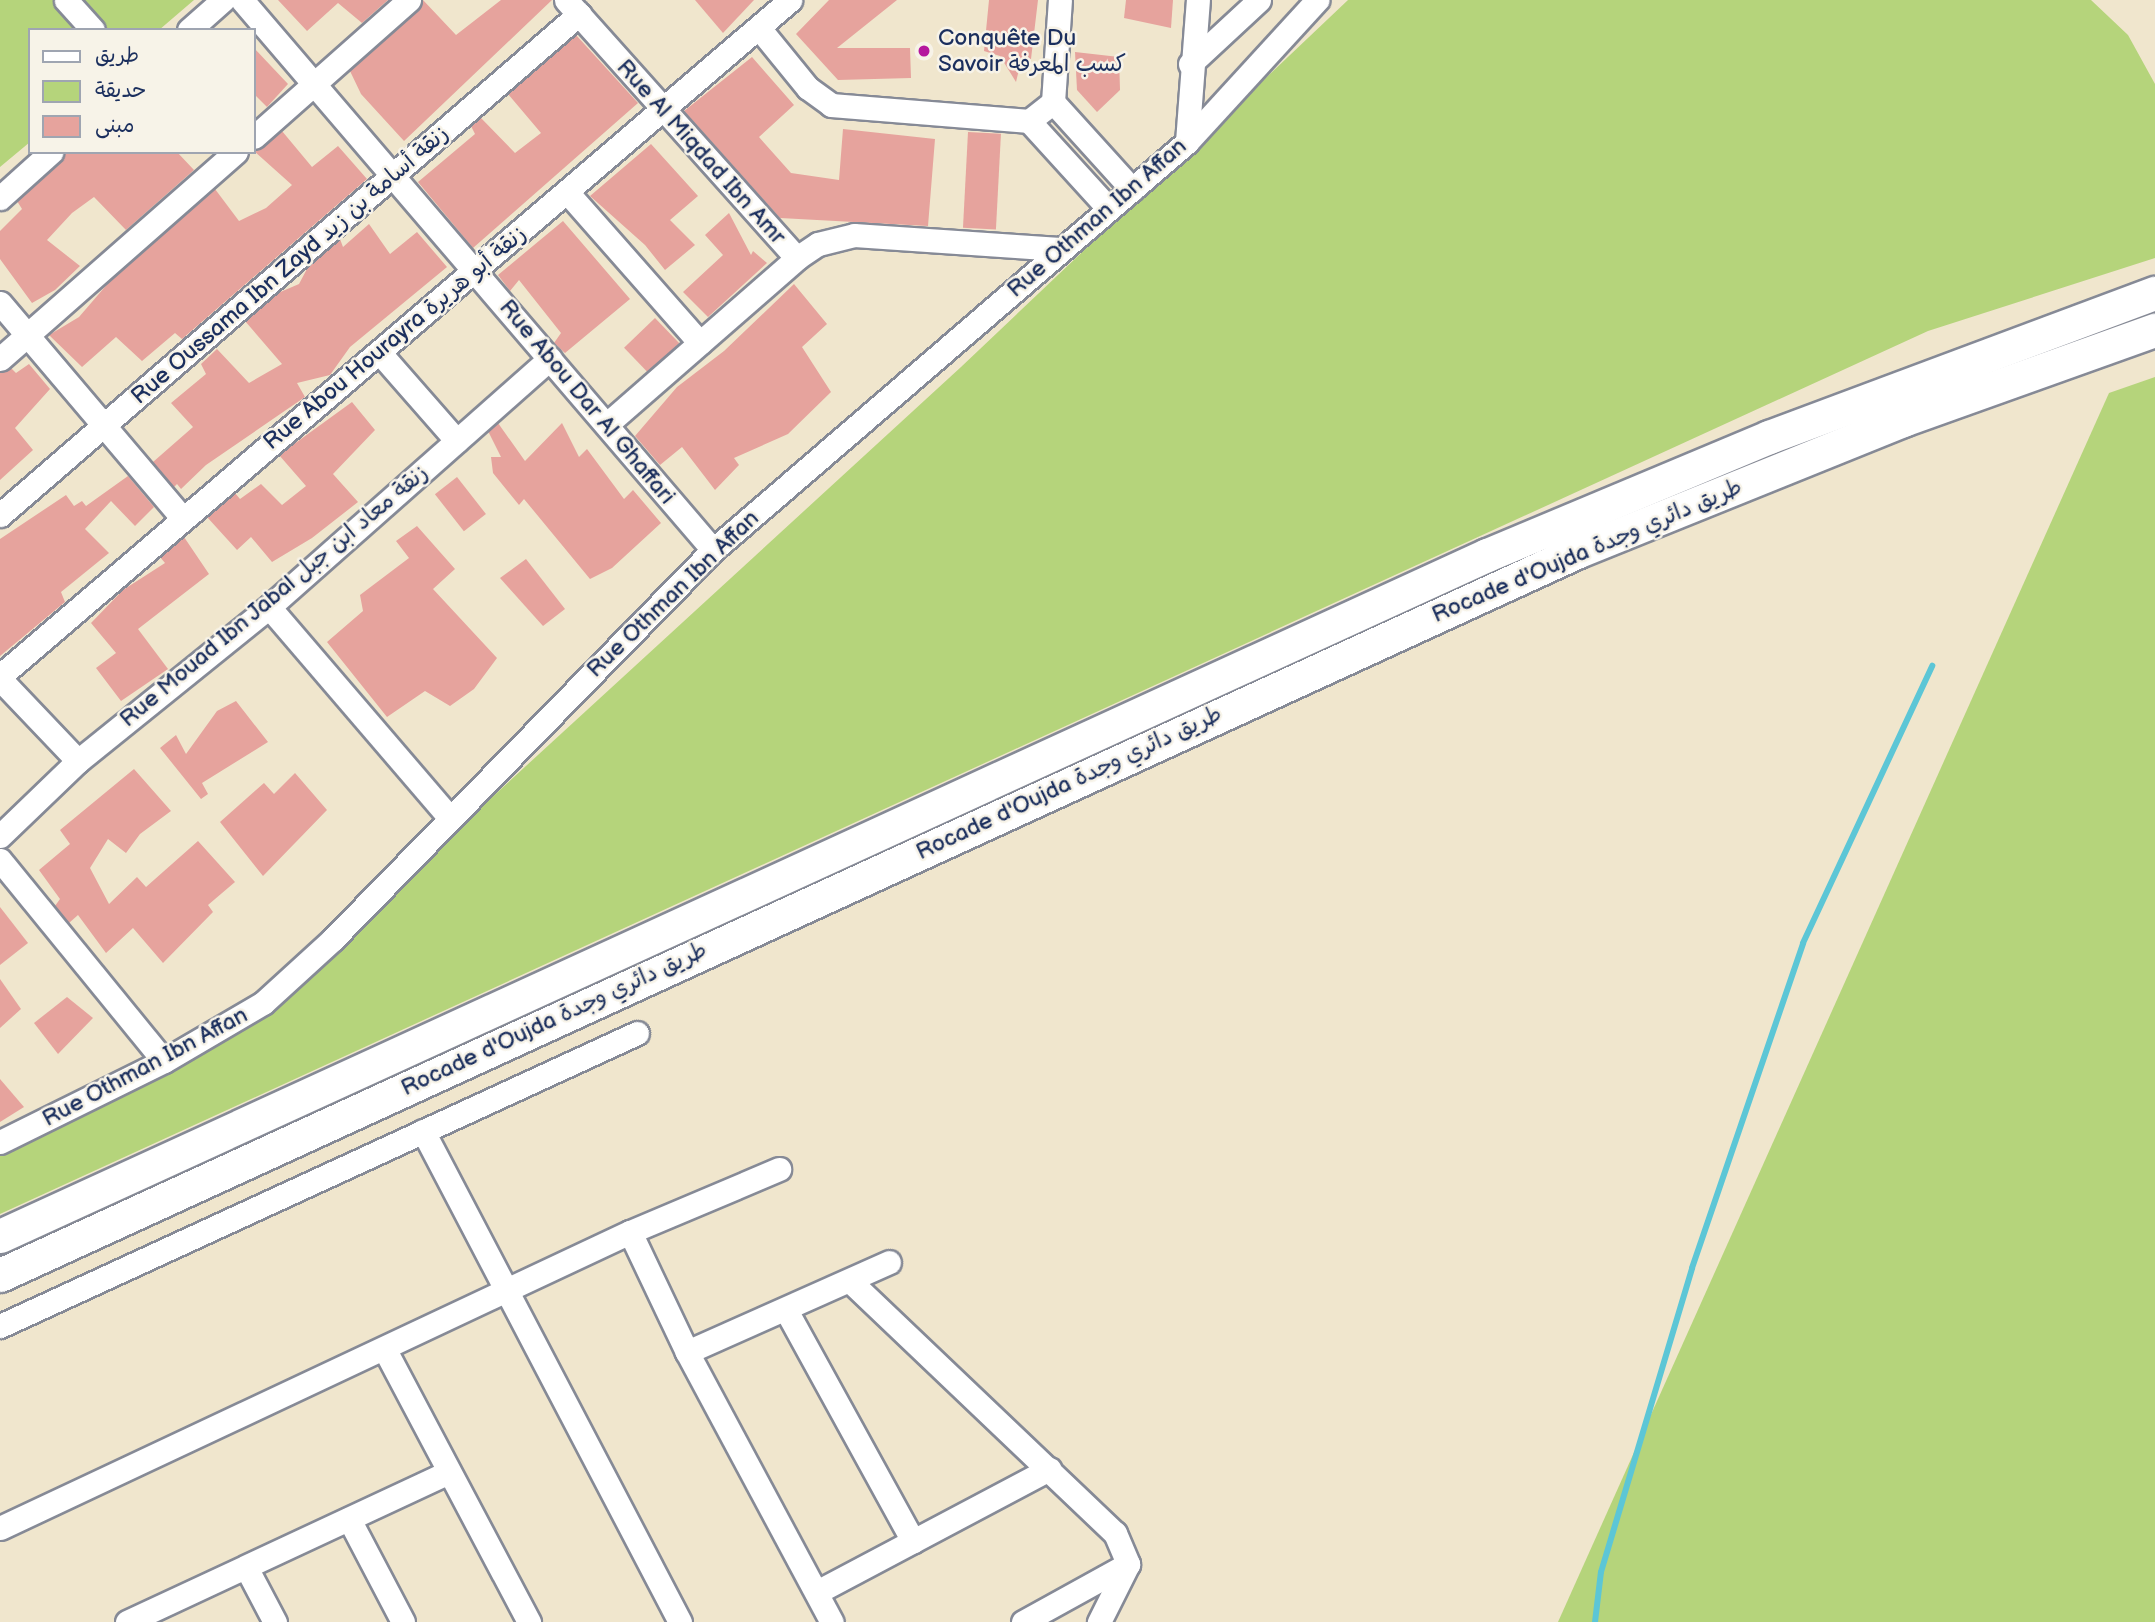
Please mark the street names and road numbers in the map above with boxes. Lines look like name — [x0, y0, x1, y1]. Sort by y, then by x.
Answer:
street label: Rue Al Miqdad Ibn Amr — [611, 54, 791, 250]
street label: Rue Oussama Ibn Zayd زنقة أسامة بن زيد — [126, 120, 454, 410]
street label: Rue Othman Ibn Affan — [1002, 133, 1192, 303]
street label: Rue Abou Hourayra زنقة أبو هريرة — [258, 220, 532, 456]
street label: Rue Abou Dar Al Ghaffari — [493, 294, 681, 510]
street label: Rue Mouad Ibn Jabal زنقة معاد ابن جبل — [114, 459, 434, 733]
street label: Rocade d'Oujda طريق دائري وجدة — [1428, 473, 1746, 629]
street label: Rue Othman Ibn Affan — [581, 505, 765, 683]
street label: Rocade d'Oujda طريق دائري وجدة — [912, 700, 1226, 866]
street label: Rocade d'Oujda طريق دائري وجدة — [397, 936, 711, 1102]
street label: Rue Othman Ibn Affan — [38, 1001, 252, 1133]

